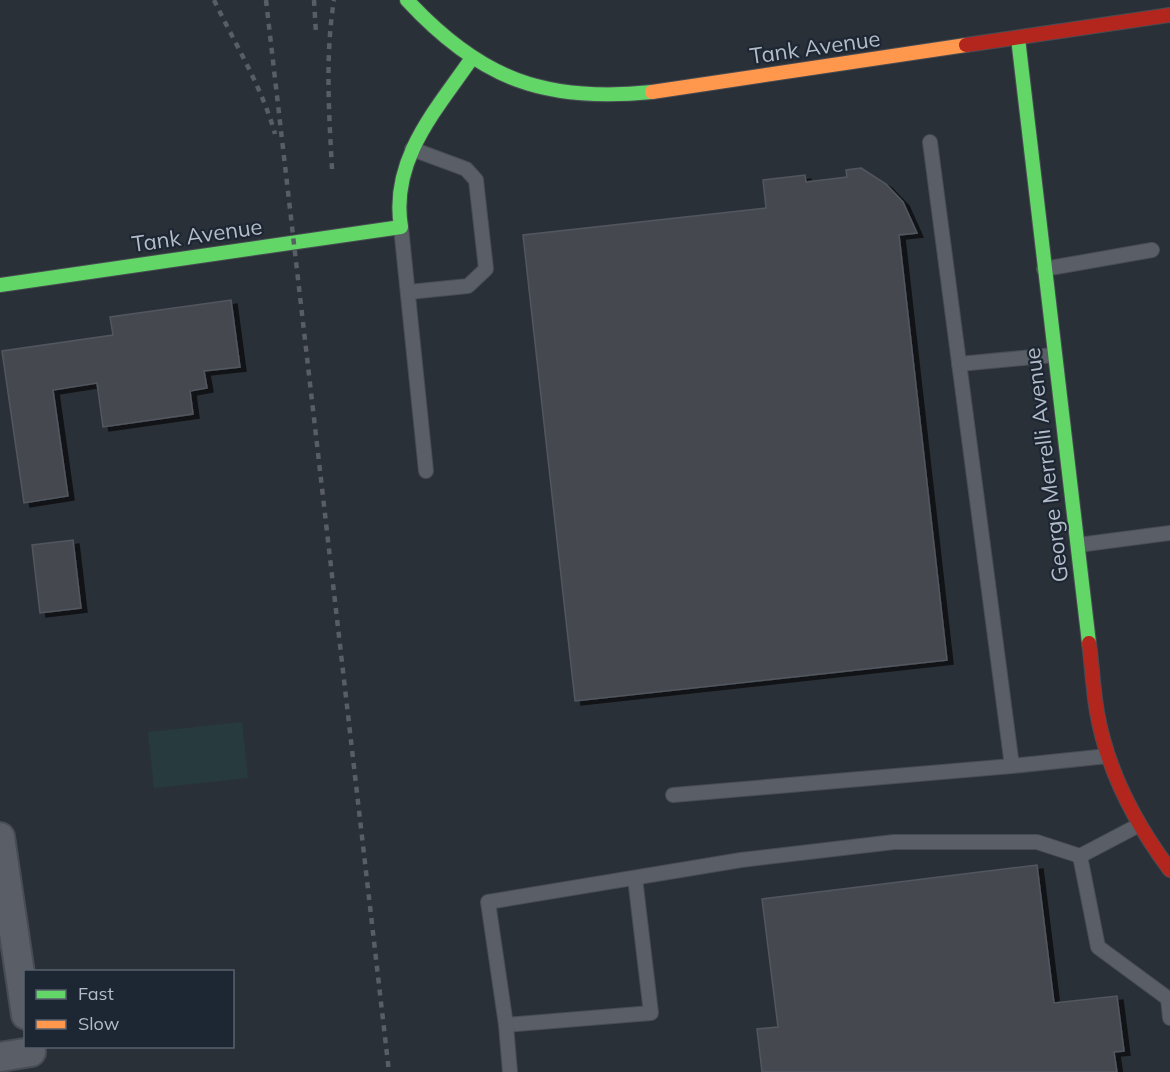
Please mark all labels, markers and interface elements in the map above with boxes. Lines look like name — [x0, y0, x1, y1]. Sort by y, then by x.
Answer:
street label: Tank Avenue — [748, 24, 882, 70]
street label: Tank Avenue — [130, 212, 264, 258]
street label: George Merrelli Avenue — [1018, 346, 1074, 584]
legend — [24, 970, 234, 1048]
text: Fast — [78, 982, 114, 1005]
text: Slow — [78, 1012, 120, 1035]

